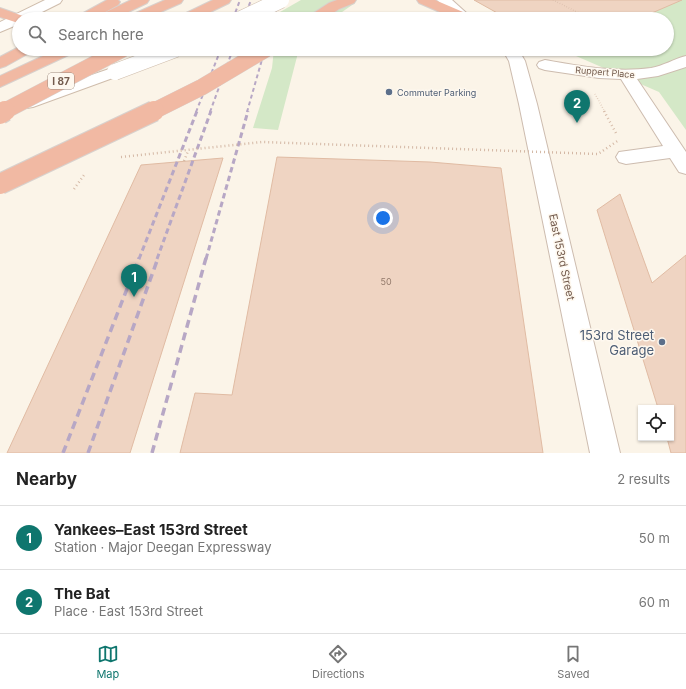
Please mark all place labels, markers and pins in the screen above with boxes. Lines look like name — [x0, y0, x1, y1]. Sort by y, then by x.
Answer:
marker: Commuter Parking — [384, 87, 394, 97]
place label: Commuter Parking — [397, 87, 476, 98]
pin: 2 — [564, 90, 590, 123]
pin: 1 — [121, 264, 147, 297]
place label: 153rd Street Garage — [580, 327, 654, 358]
marker: 153rd Street Garage — [657, 337, 667, 347]

